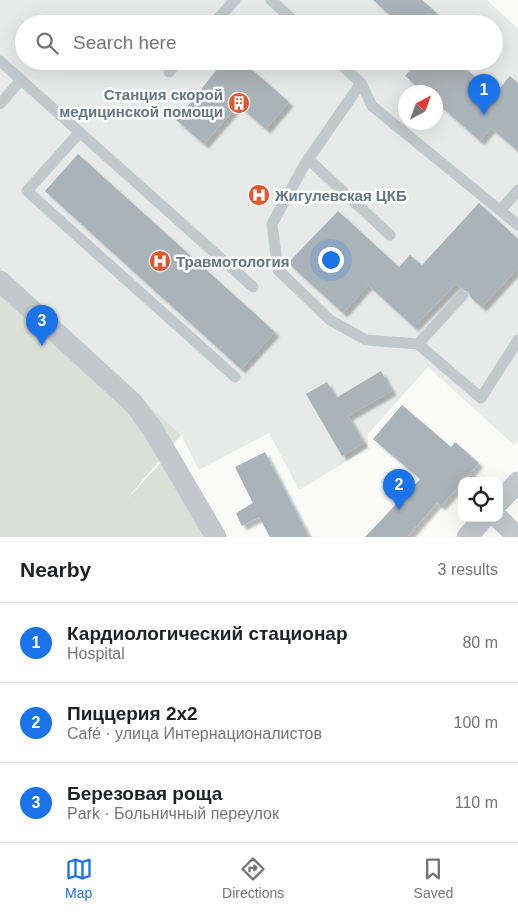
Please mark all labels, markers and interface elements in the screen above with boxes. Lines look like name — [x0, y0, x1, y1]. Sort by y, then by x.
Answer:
search box — [15, 15, 503, 70]
icon: search — [33, 29, 61, 57]
text: Search here — [73, 32, 177, 53]
pin: 1 — [468, 74, 500, 115]
north arrow — [398, 85, 443, 130]
place label: Станция скорой медицинской помощи — [59, 86, 223, 120]
building icon: Станция скорой медицинской помощи — [227, 91, 251, 115]
hospital icon: Жигулевская ЦКБ — [247, 183, 271, 207]
place label: Жигулевская ЦКБ — [274, 187, 407, 204]
your location — [318, 247, 344, 273]
hospital icon: Травмотология — [148, 249, 172, 273]
place label: Травмотология — [176, 253, 289, 270]
pin: 3 — [26, 305, 58, 346]
pin: 2 — [383, 469, 415, 510]
map controls — [458, 477, 503, 522]
button: locate — [458, 477, 503, 522]
text: Nearby — [20, 558, 91, 581]
text: 3 results — [438, 561, 498, 578]
text: Кардиологический стационар — [67, 623, 348, 644]
text: 1 — [32, 634, 40, 651]
text: 80 m — [462, 634, 498, 651]
text: Hospital — [67, 645, 125, 662]
text: Пиццерия 2х2 — [67, 703, 198, 724]
text: 2 — [32, 714, 40, 731]
text: 100 m — [454, 714, 498, 731]
text: Café · улица Интернационалистов — [67, 725, 322, 742]
text: Березовая роща — [67, 783, 222, 804]
text: 3 — [32, 794, 40, 811]
text: 110 m — [455, 794, 498, 811]
text: Park · Больничный переулок — [67, 805, 279, 822]
tab: Map — [65, 855, 93, 901]
tab: Directions — [222, 855, 284, 901]
tab: Saved — [414, 855, 453, 901]

